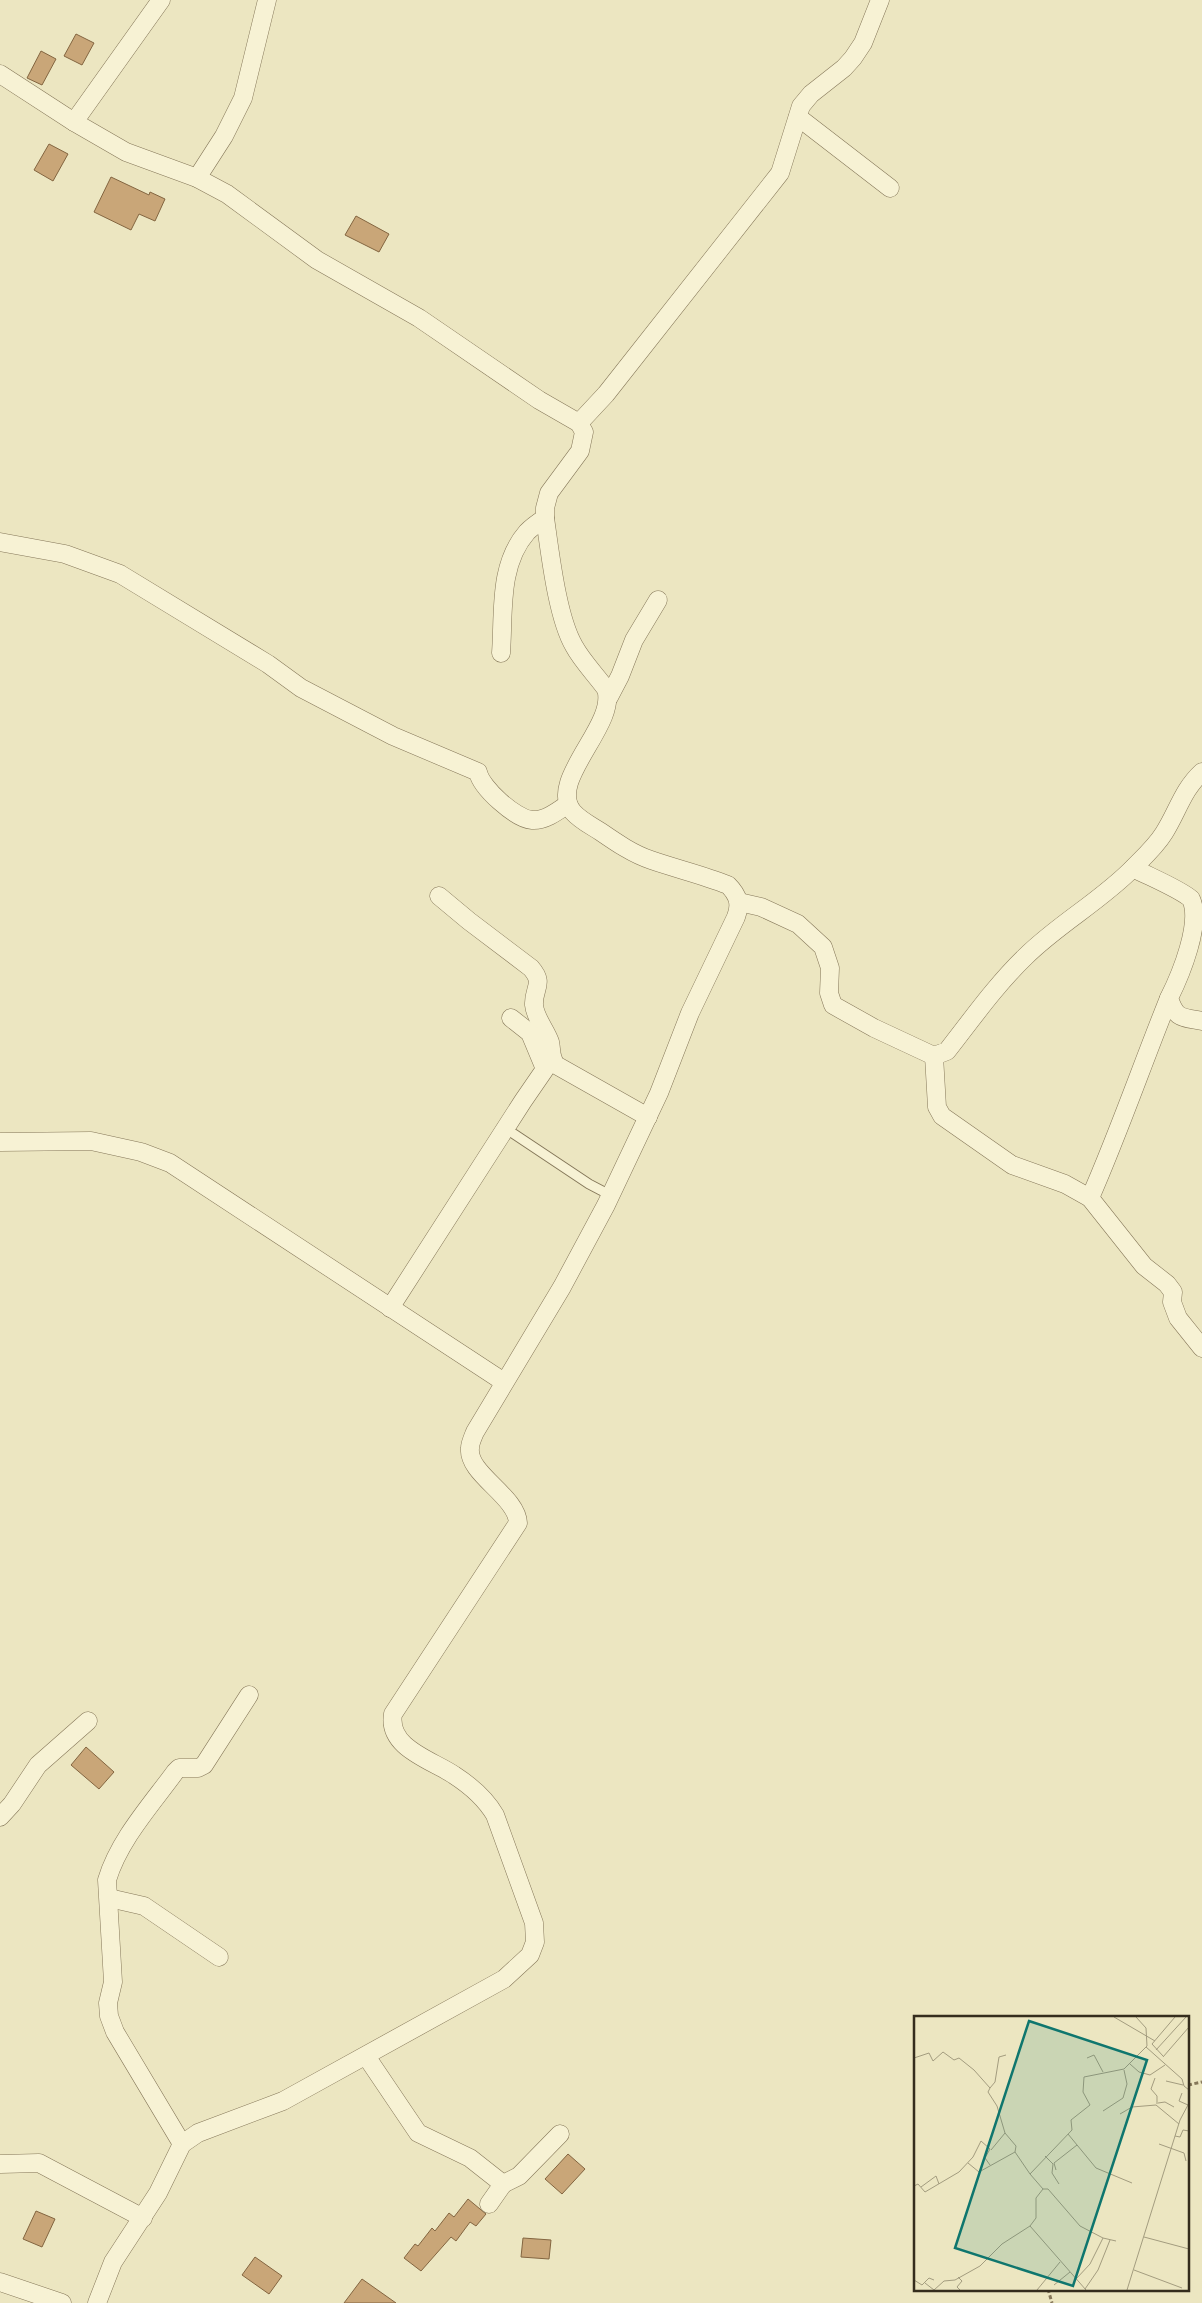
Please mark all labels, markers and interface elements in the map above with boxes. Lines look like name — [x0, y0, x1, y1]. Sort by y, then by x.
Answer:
inset map — [914, 2016, 1190, 2290]

